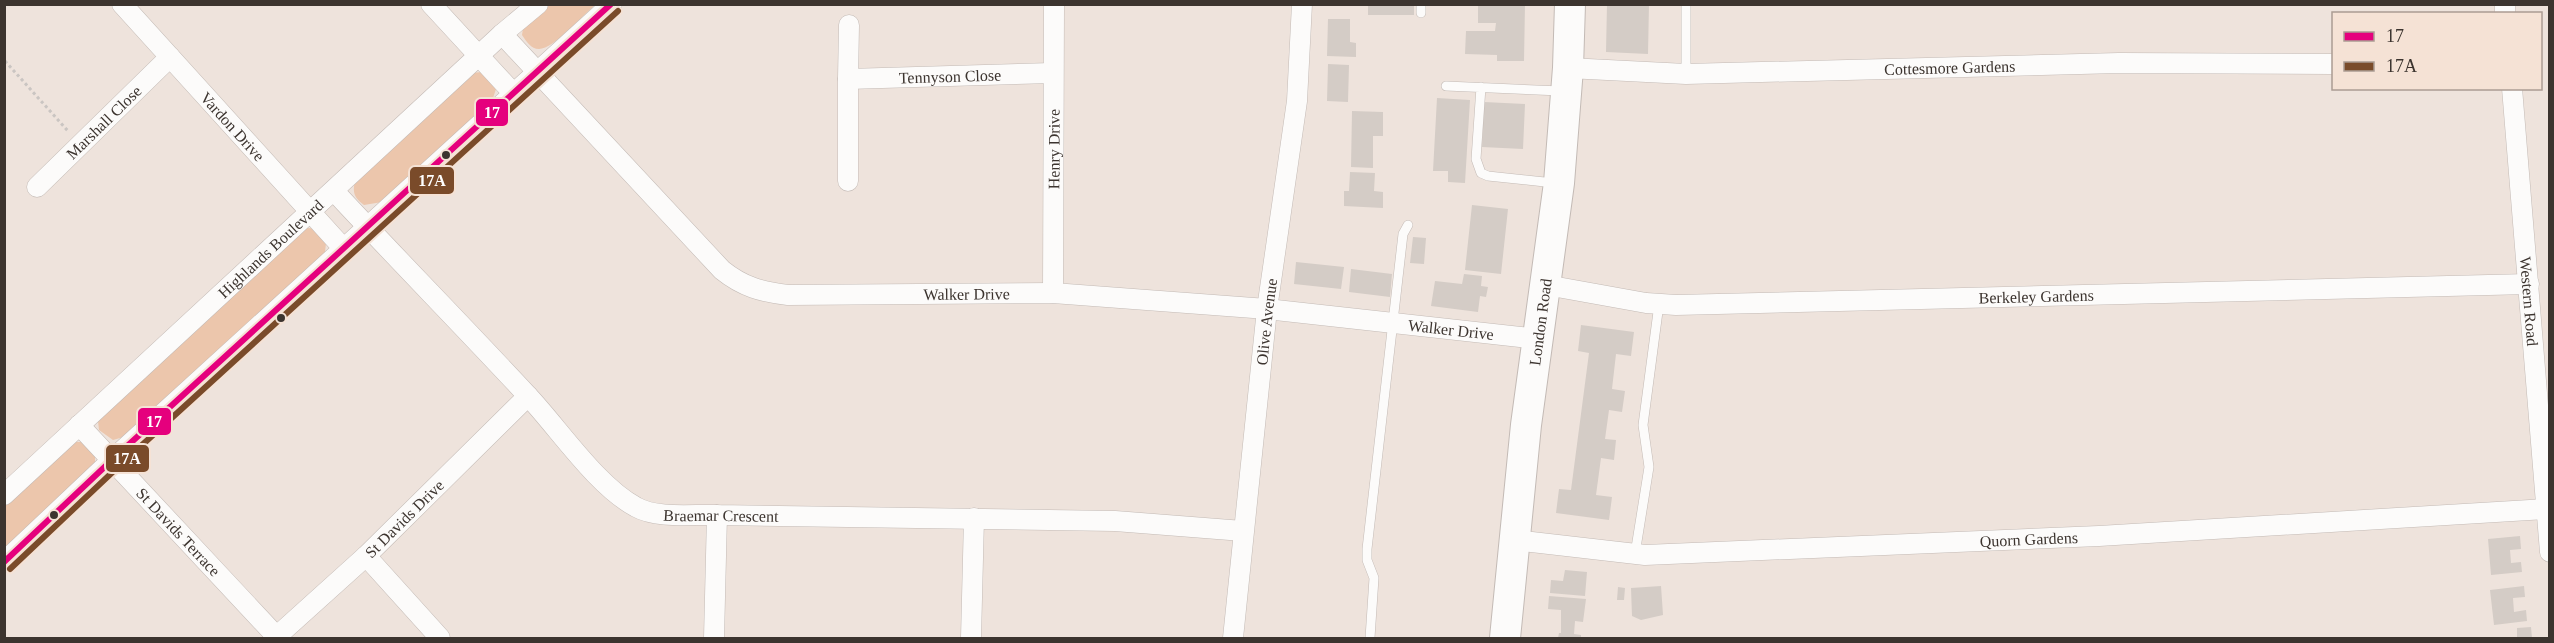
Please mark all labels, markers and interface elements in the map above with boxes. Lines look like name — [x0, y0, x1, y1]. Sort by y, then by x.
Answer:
legend — [2332, 12, 2542, 90]
text: 17 — [2386, 26, 2404, 46]
text: 17A — [2386, 56, 2417, 76]
street label: Cottesmore Gardens — [1884, 58, 2016, 78]
street label: Tennyson Close — [899, 66, 1001, 87]
street label: Marshall Close — [63, 82, 145, 162]
street label: Vardon Drive — [197, 89, 268, 164]
line badge: 17 — [475, 98, 509, 127]
text: 17 — [484, 104, 500, 121]
street label: Henry Drive — [1045, 109, 1063, 189]
unlabelled marker — [440, 149, 452, 161]
line badge: 17A — [409, 166, 455, 195]
text: 17A — [418, 172, 446, 189]
street label: Highlands Boulevard — [215, 196, 327, 301]
street label: Western Road — [2517, 256, 2541, 347]
street label: Olive Avenue — [1253, 277, 1280, 366]
street label: London Road — [1526, 278, 1555, 367]
street label: Walker Drive — [923, 285, 1010, 303]
street label: Berkeley Gardens — [1978, 287, 2094, 307]
unlabelled marker — [275, 312, 287, 324]
street label: Walker Drive — [1407, 317, 1495, 343]
line badge: 17 — [137, 407, 172, 436]
text: 17 — [146, 413, 162, 430]
line badge: 17A — [105, 444, 150, 473]
text: 17A — [113, 450, 141, 467]
street label: St Davids Drive — [362, 476, 447, 561]
street label: St Davids Terrace — [133, 485, 223, 580]
street label: Braemar Crescent — [663, 507, 779, 525]
unlabelled marker — [48, 509, 60, 521]
street label: Quorn Gardens — [1979, 529, 2078, 550]

